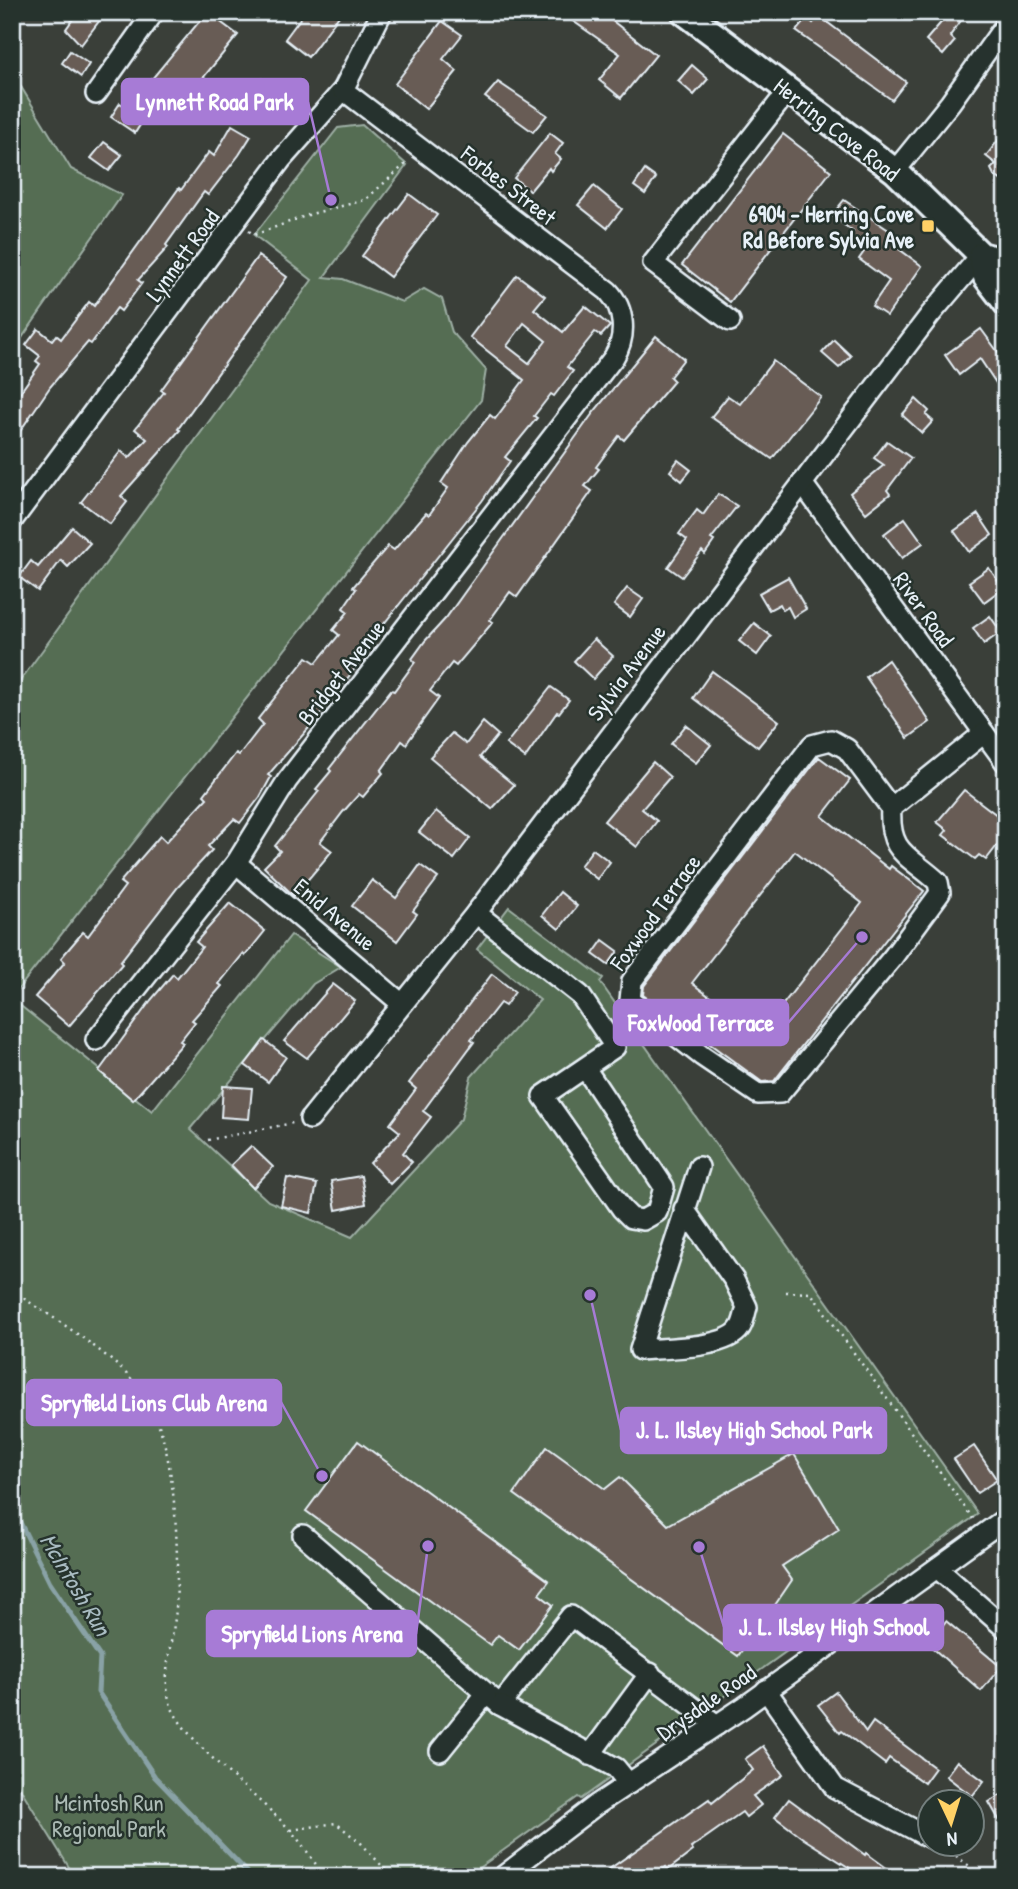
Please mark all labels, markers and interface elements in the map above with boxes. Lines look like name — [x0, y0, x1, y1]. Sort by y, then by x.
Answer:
street label: Herring Cove Road — [768, 70, 906, 188]
callout: Lynnett Road Park — [122, 79, 308, 124]
text: Lynnett Road Park — [136, 85, 294, 118]
street label: Forbes Street — [454, 137, 564, 233]
place label: 6904 - Herring Cove Rd Before Sylvia Ave — [743, 198, 915, 256]
street label: Lynnett Road — [138, 203, 226, 307]
marker: 6904 - Herring Cove Rd Before Sylvia Ave — [920, 218, 936, 234]
street label: River Road — [886, 565, 962, 653]
street label: Bridget Avenue — [290, 613, 392, 731]
street label: Sylvia Avenue — [580, 617, 672, 727]
street label: Foxwood Terrace — [602, 848, 708, 977]
street label: Enid Avenue — [287, 871, 383, 957]
callout: FoxWood Terrace — [614, 1000, 788, 1045]
text: FoxWood Terrace — [627, 1006, 774, 1038]
callout: Spryfield Lions Club Arena — [27, 1380, 281, 1425]
text: Spryfield Lions Club Arena — [41, 1386, 268, 1419]
callout: J. L. Ilsley High School Park — [621, 1408, 886, 1453]
text: J. L. Ilsley High School Park — [636, 1413, 872, 1446]
water label: McIntosh Run — [33, 1527, 120, 1643]
callout: J. L. Ilsley High School — [724, 1605, 943, 1650]
text: J. L. Ilsley High School — [738, 1610, 930, 1643]
callout: Spryfield Lions Arena — [207, 1611, 416, 1656]
text: Spryfield Lions Arena — [221, 1617, 403, 1650]
street label: Drysdale Road — [650, 1656, 762, 1748]
park label: Mcintosh Run Regional Park — [52, 1787, 166, 1844]
north arrow — [916, 1787, 986, 1857]
text: N — [946, 1827, 958, 1853]

